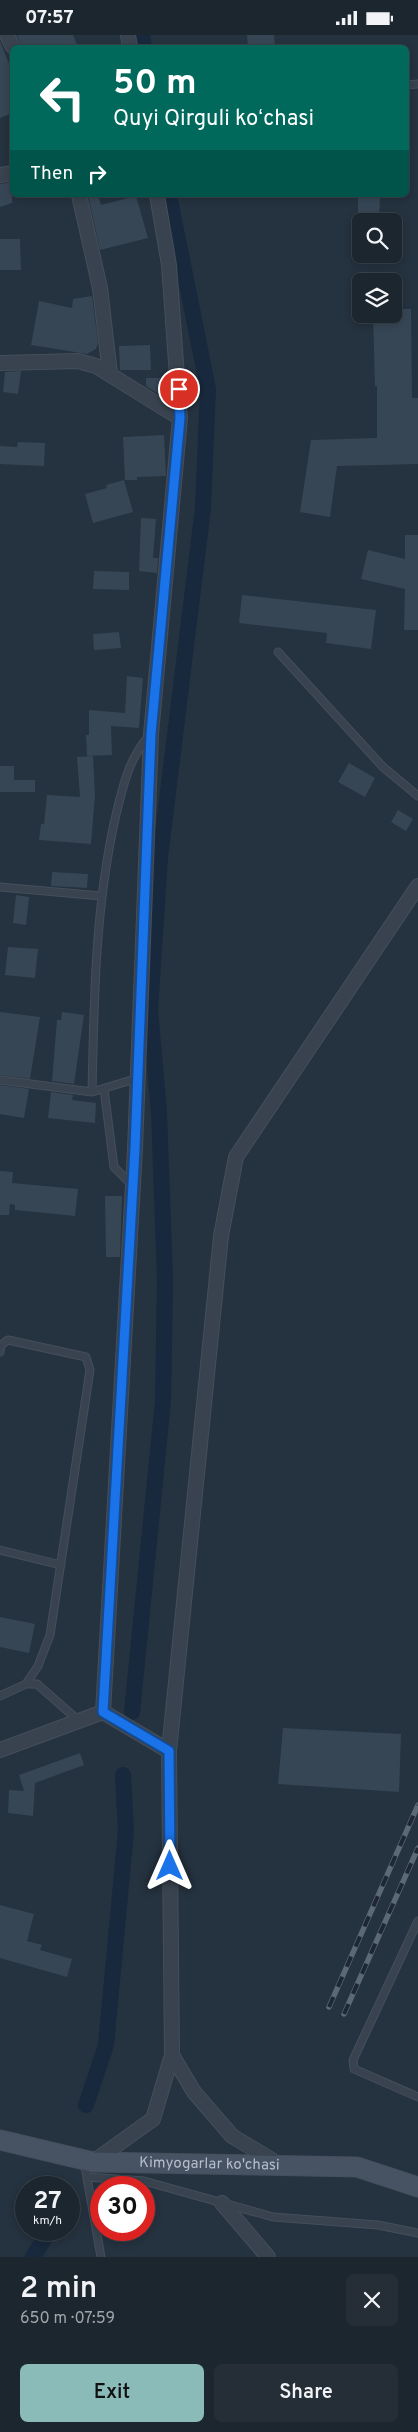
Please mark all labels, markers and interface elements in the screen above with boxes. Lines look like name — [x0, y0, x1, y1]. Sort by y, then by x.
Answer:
text: 07:57 — [25, 6, 74, 30]
text: 50 m — [113, 62, 197, 106]
icon: left — [30, 65, 95, 130]
text: Quyi Qirguli koʻchasi — [113, 106, 314, 133]
icon: right — [83, 160, 111, 188]
text: Then — [30, 162, 73, 186]
map controls — [352, 213, 402, 323]
button: search — [352, 213, 402, 263]
button: layers — [352, 273, 402, 323]
pin — [158, 368, 200, 410]
icon: arrive — [165, 375, 193, 403]
position arrow — [143, 1839, 195, 1891]
street label: Kimyogarlar ko'chasi — [139, 2153, 280, 2175]
speed limit sign: 30 — [90, 2176, 155, 2241]
text: 27 — [33, 2186, 62, 2218]
text: km/h — [33, 2213, 62, 2229]
text: 2 min — [20, 2271, 97, 2308]
button: close — [346, 2274, 398, 2326]
text: 650 m · 07:59 — [20, 2309, 115, 2329]
button: Exit — [20, 2364, 204, 2422]
button: Share — [214, 2364, 398, 2422]

